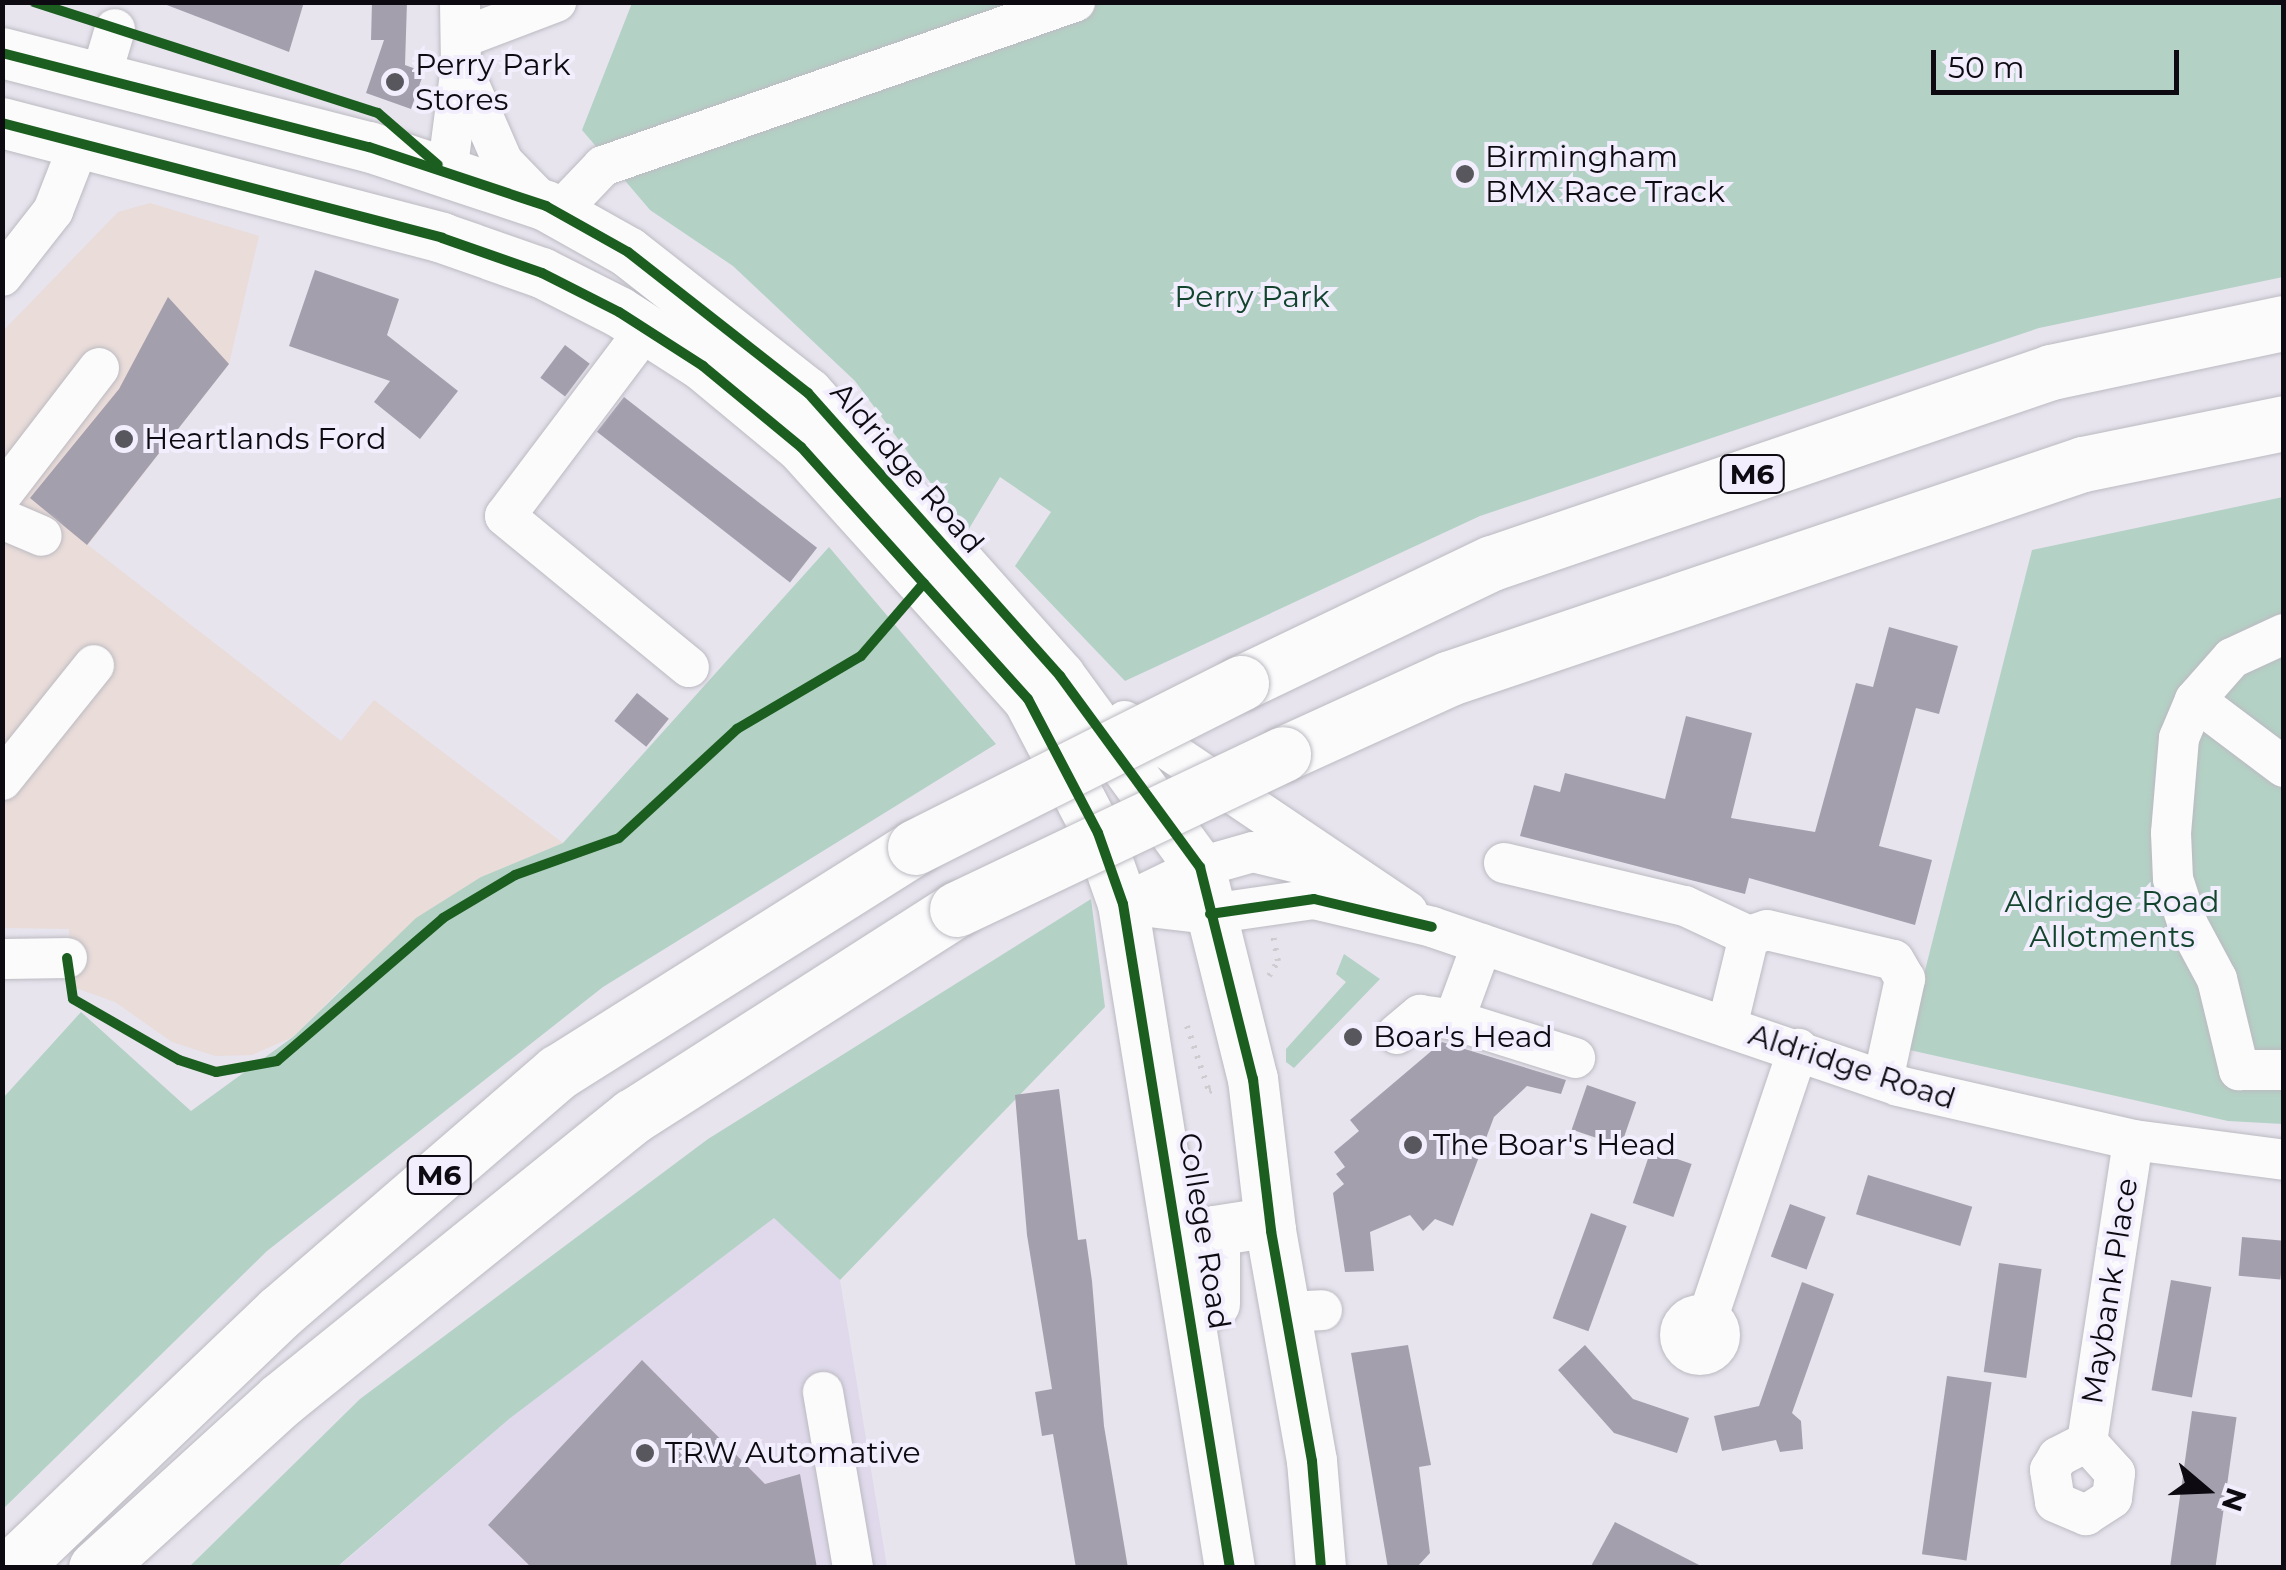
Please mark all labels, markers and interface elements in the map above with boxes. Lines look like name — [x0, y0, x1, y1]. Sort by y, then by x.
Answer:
scale bar — [1936, 30, 2184, 92]
place label: Perry Park Stores — [415, 47, 571, 118]
text: 50 m — [1948, 49, 2025, 86]
marker: Perry Park Stores — [384, 71, 406, 93]
place label: Birmingham BMX Race Track — [1485, 139, 1725, 210]
marker: Birmingham BMX Race Track — [1454, 163, 1476, 185]
park label: Perry Park — [1174, 279, 1330, 315]
street label: Aldridge Road — [823, 375, 991, 561]
place label: Heartlands Ford — [144, 421, 387, 457]
marker: Heartlands Ford — [113, 428, 135, 450]
road number: M6 — [1720, 451, 1784, 497]
park label: Aldridge Road Allotments — [2004, 884, 2220, 954]
street label: Aldridge Road — [1744, 1017, 1960, 1117]
place label: Boar's Head — [1373, 1019, 1553, 1055]
marker: Boar's Head — [1342, 1026, 1364, 1048]
place label: The Boar's Head — [1433, 1127, 1676, 1163]
street label: College Road — [1171, 1130, 1237, 1332]
marker: The Boar's Head — [1402, 1134, 1424, 1156]
road number: M6 — [406, 1152, 472, 1198]
street label: Maybank Place — [2074, 1176, 2146, 1406]
place label: TRW Automative — [665, 1435, 921, 1471]
north arrow — [2156, 1440, 2256, 1540]
marker: TRW Automative — [634, 1442, 656, 1464]
text: N — [2215, 1484, 2254, 1516]

